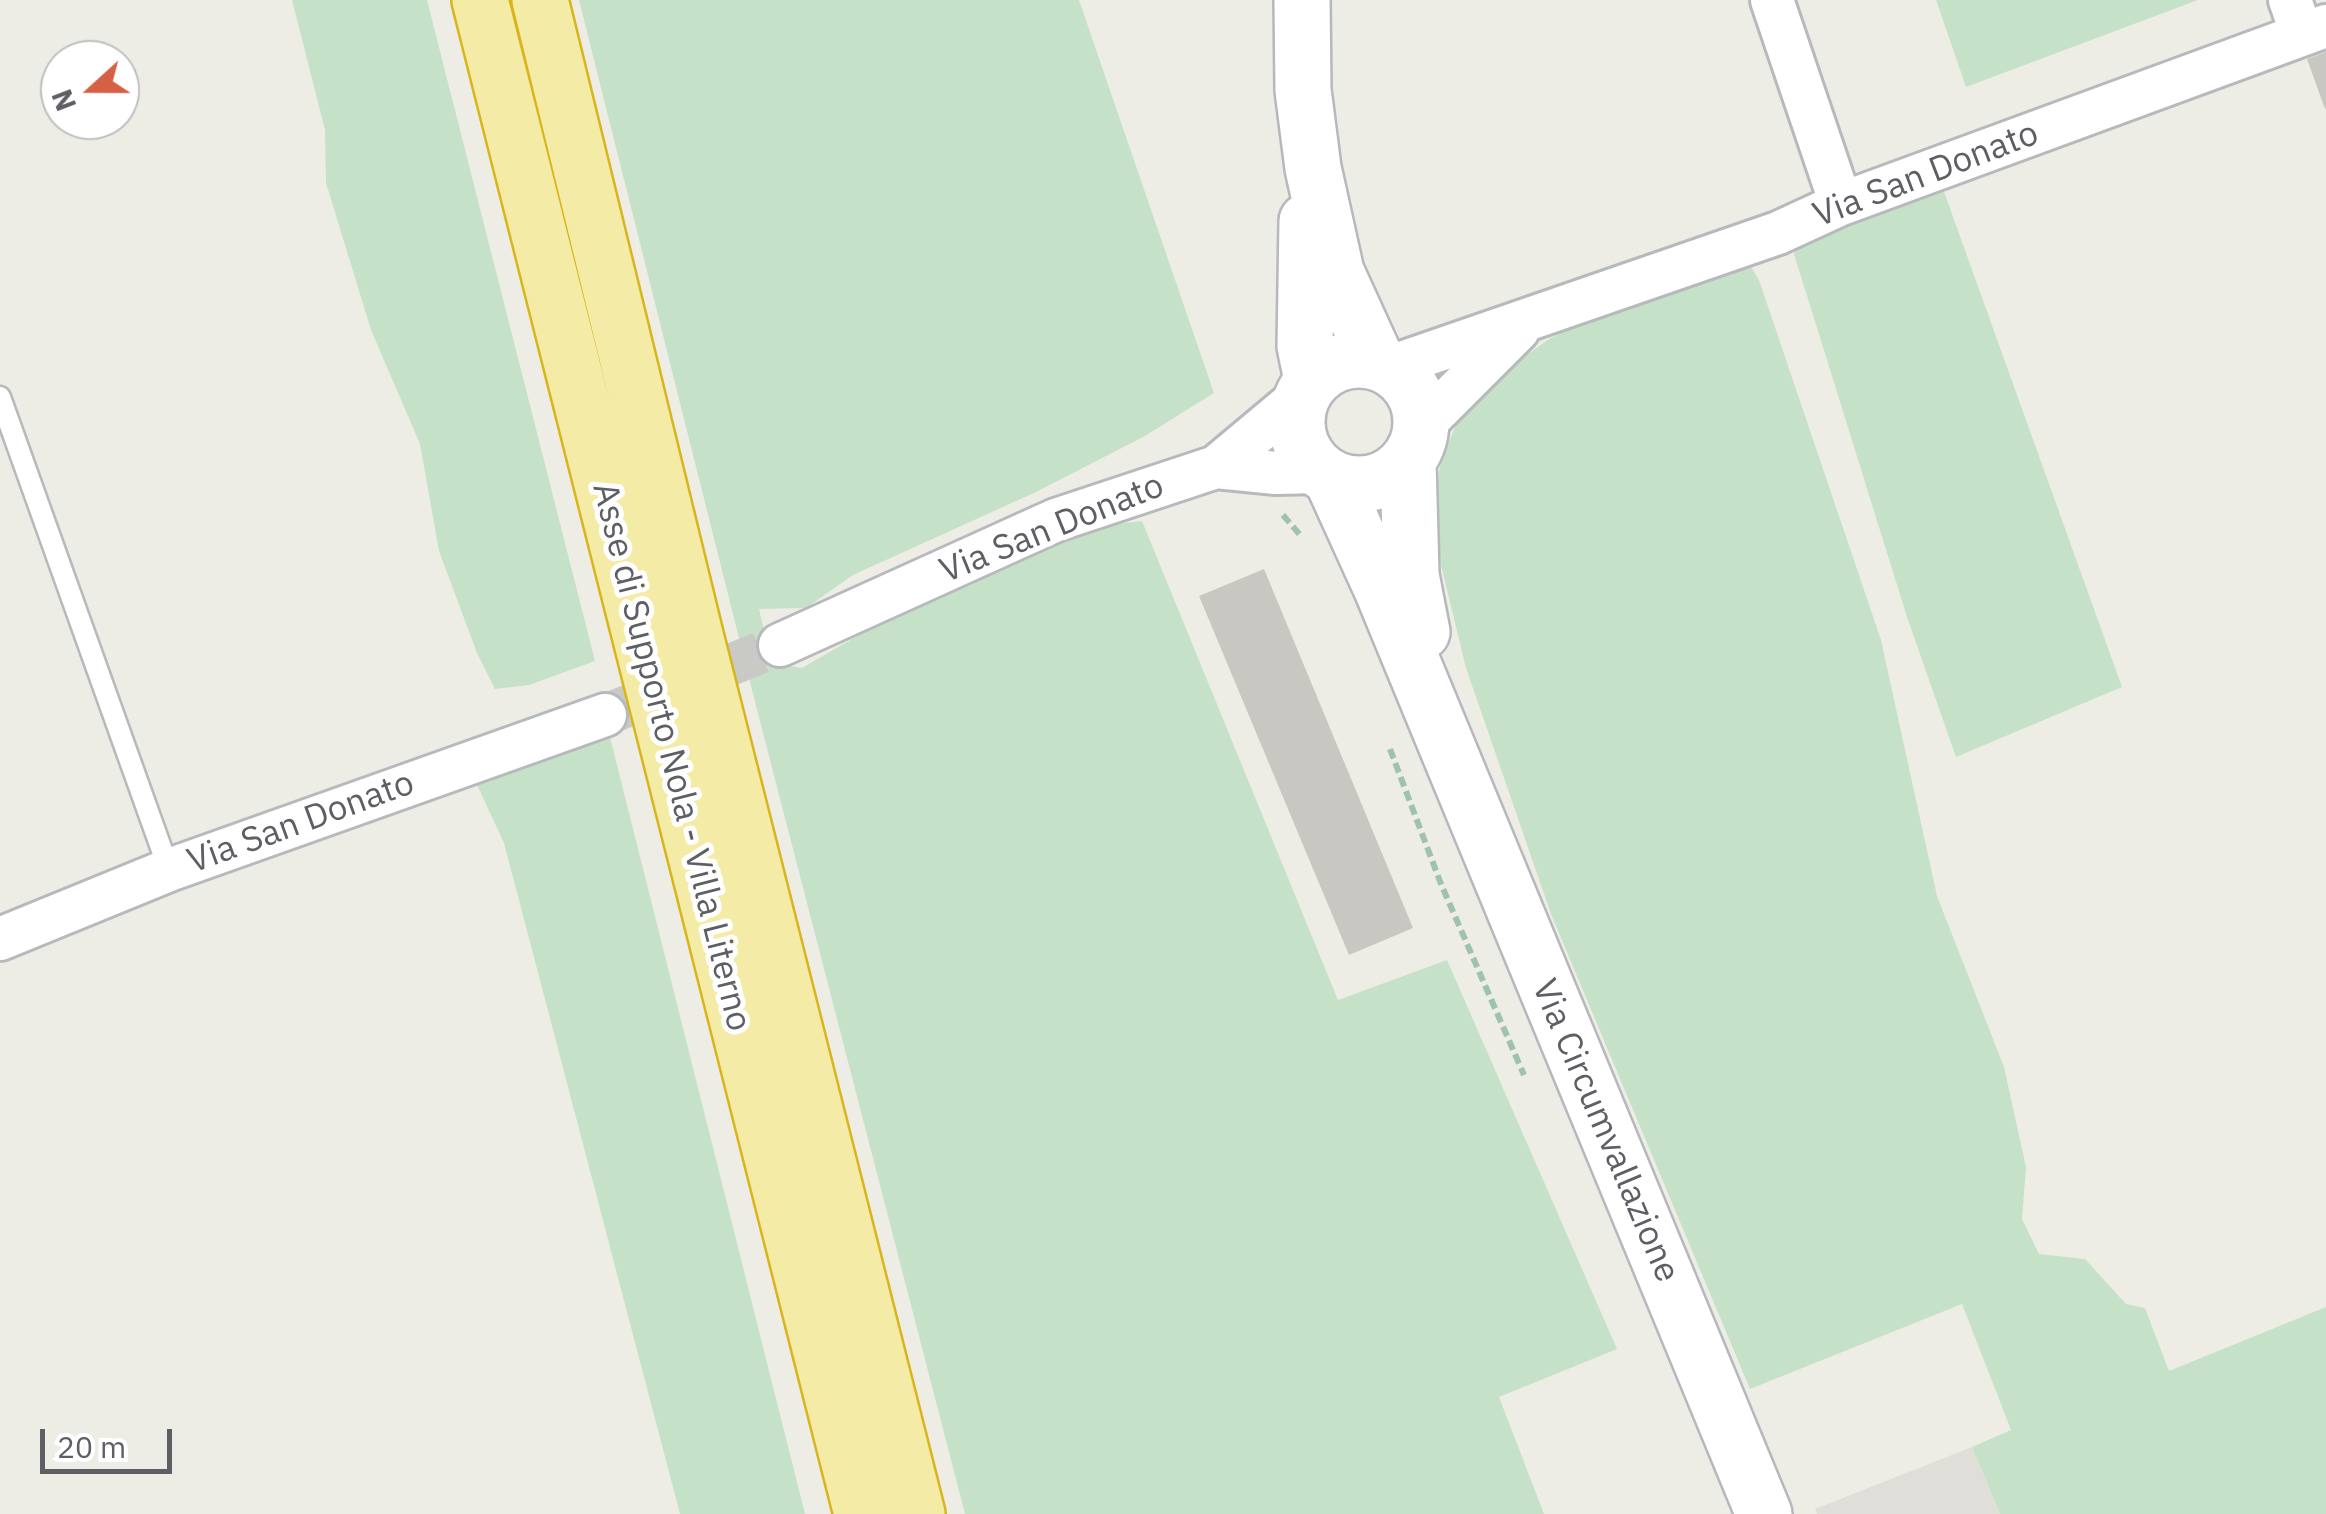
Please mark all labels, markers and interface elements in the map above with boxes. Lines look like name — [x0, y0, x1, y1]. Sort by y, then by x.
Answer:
north arrow — [40, 40, 140, 140]
text: N — [42, 84, 84, 116]
street label: Via San Donato — [1808, 113, 2044, 237]
street label: Via San Donato — [934, 465, 1170, 593]
street label: Asse di Supporto Nola - Villa Literno — [582, 479, 760, 1035]
street label: Via San Donato — [182, 763, 420, 883]
street label: Via Circumvallazione — [1522, 973, 1688, 1289]
scale bar — [45, 1409, 178, 1471]
text: 20 m — [57, 1427, 126, 1466]

